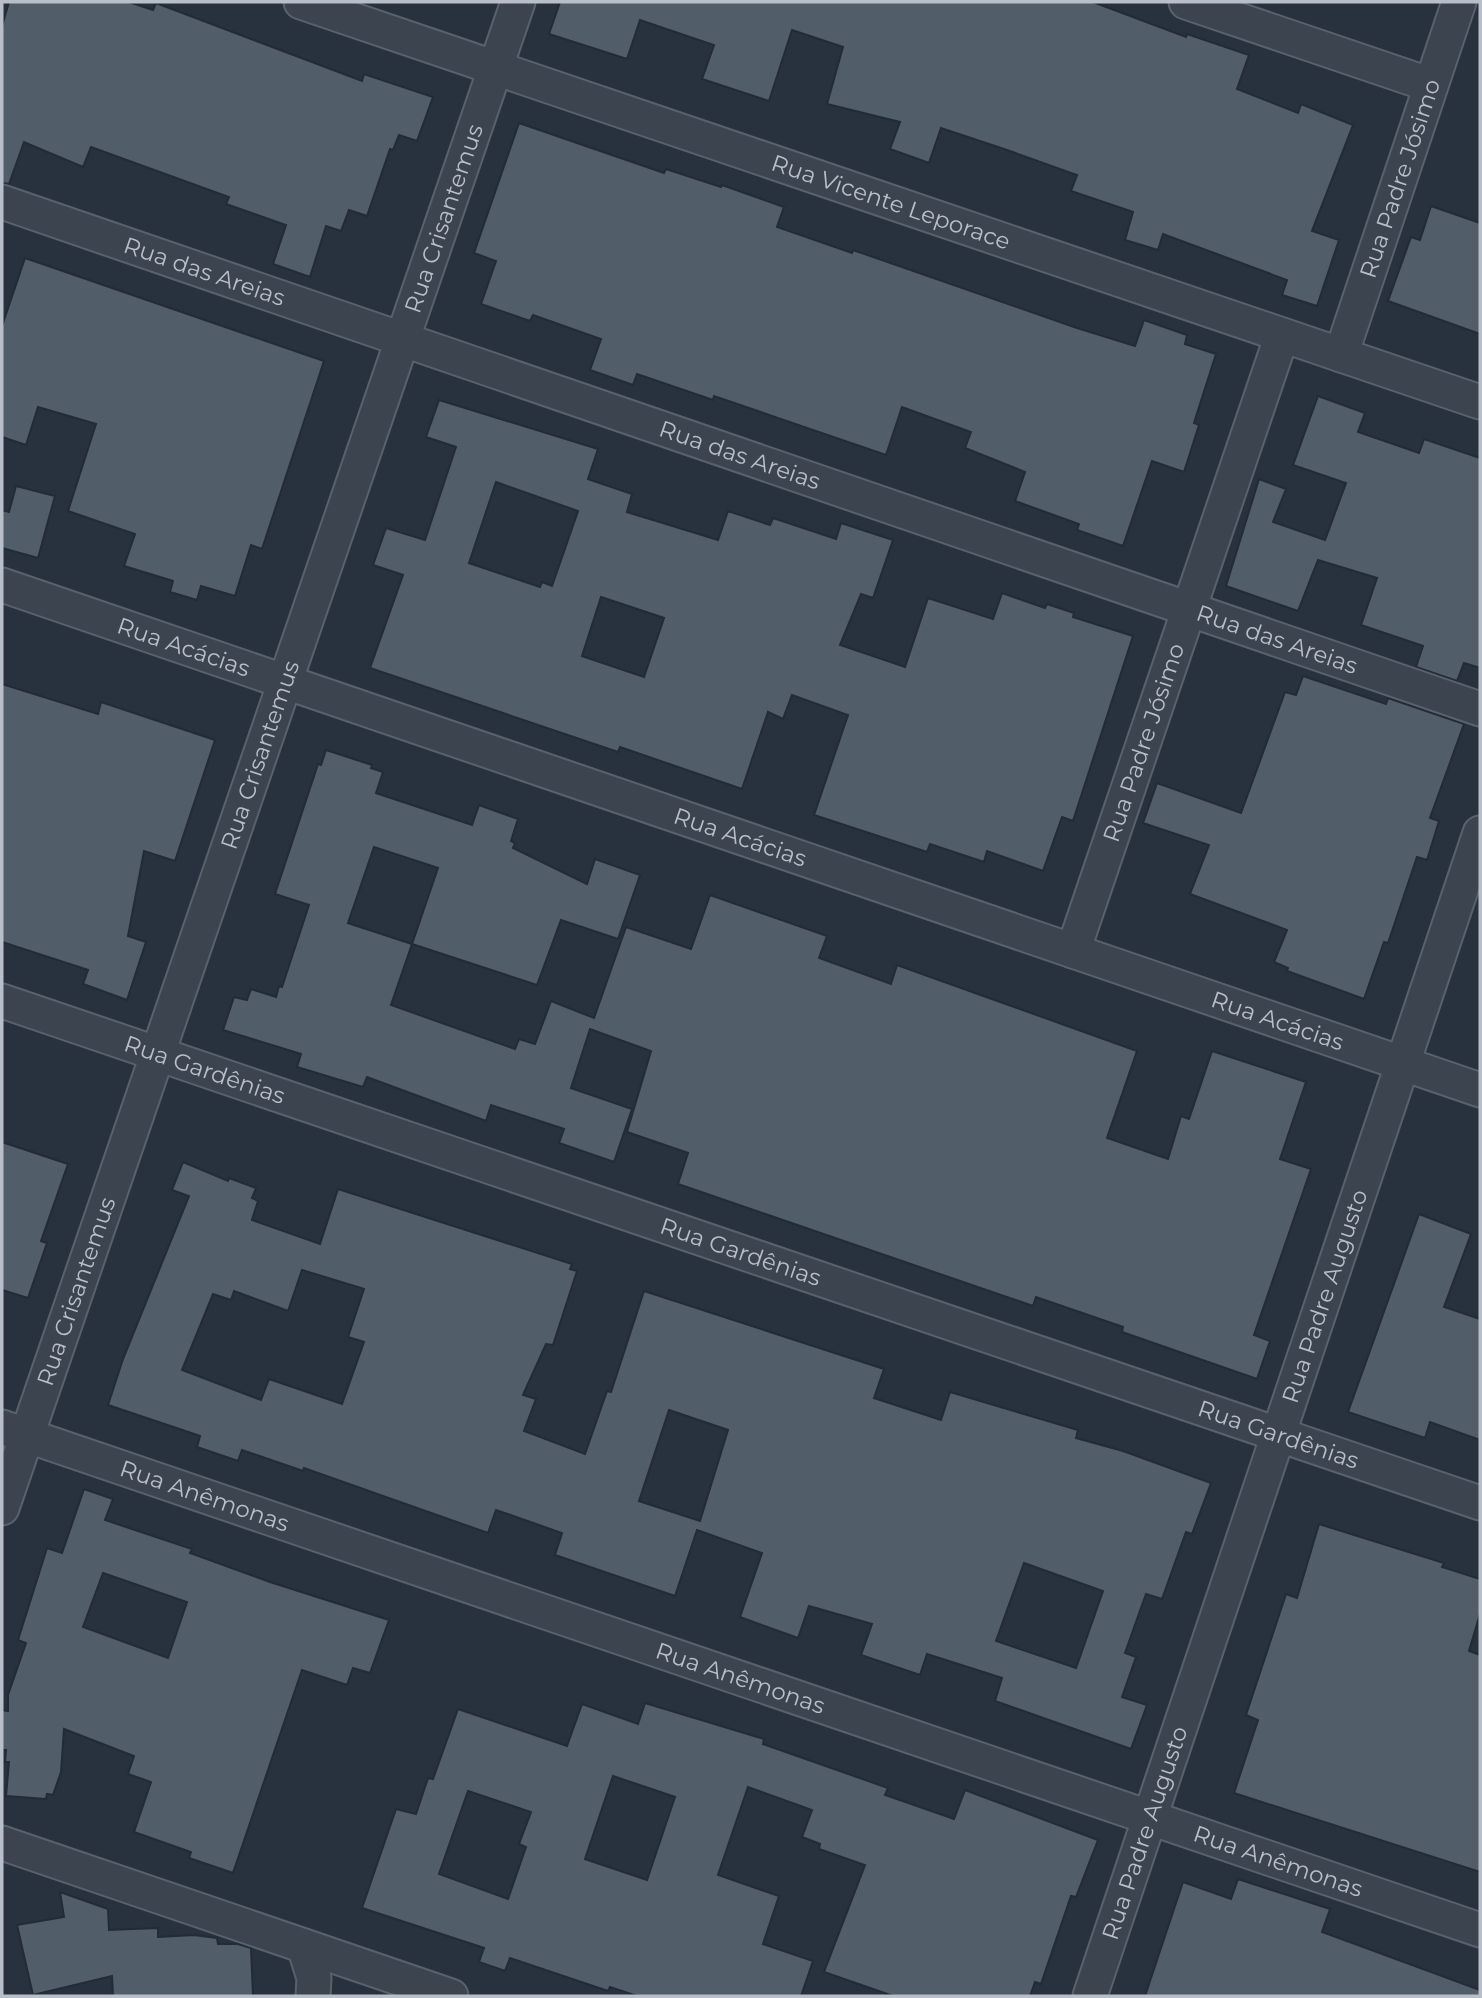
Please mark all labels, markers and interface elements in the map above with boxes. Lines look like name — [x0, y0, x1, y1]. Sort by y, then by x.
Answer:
street label: Rua Padre Jósimo — [1354, 75, 1446, 282]
street label: Rua Crisantemus — [399, 121, 489, 317]
street label: Rua Vicente Leporace — [768, 149, 1014, 256]
street label: Rua das Areias — [120, 231, 289, 312]
street label: Rua das Areias — [656, 415, 824, 496]
street label: Rua das Areias — [1193, 599, 1361, 680]
street label: Rua Acácias — [114, 611, 254, 683]
street label: Rua Padre Jósimo — [1097, 640, 1190, 846]
street label: Rua Crisantemus — [215, 657, 305, 853]
street label: Rua Acácias — [670, 802, 810, 873]
street label: Rua Acácias — [1208, 985, 1348, 1056]
street label: Rua Gardênias — [121, 1030, 289, 1110]
street label: Rua Padre Augusto — [1276, 1186, 1373, 1407]
street label: Rua Crisantemus — [31, 1193, 121, 1389]
street label: Rua Gardênias — [656, 1212, 825, 1292]
street label: Rua Gardênias — [1194, 1394, 1362, 1475]
street label: Rua Anêmonas — [116, 1454, 293, 1538]
street label: Rua Anêmonas — [652, 1637, 829, 1720]
street label: Rua Padre Augusto — [1096, 1723, 1193, 1943]
street label: Rua Anêmonas — [1190, 1820, 1366, 1903]

